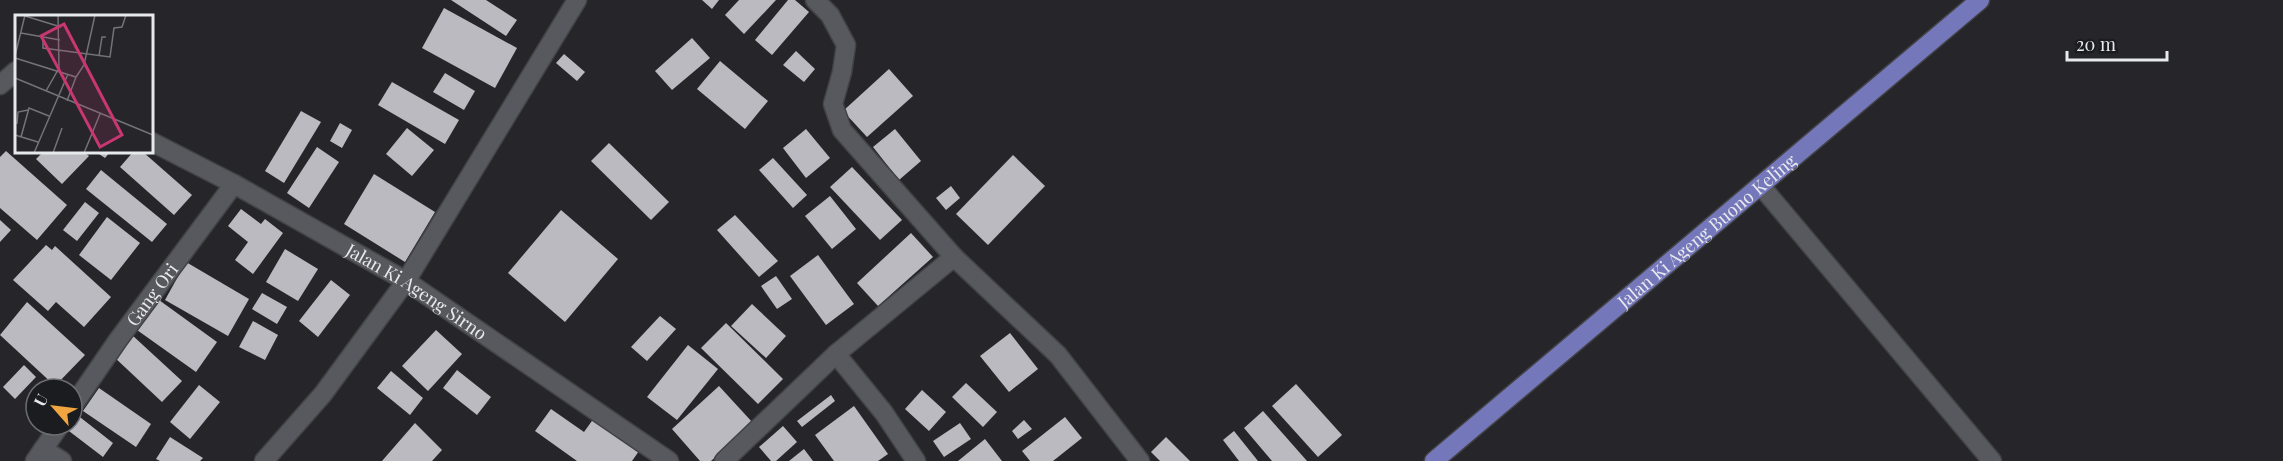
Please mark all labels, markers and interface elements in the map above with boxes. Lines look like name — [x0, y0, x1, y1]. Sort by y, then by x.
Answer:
inset map — [15, 15, 153, 153]
scale bar — [2067, 24, 2168, 62]
text: 20 m — [2076, 32, 2116, 56]
street label: Jalan Ki Ageng Buono Keling — [1611, 148, 1802, 314]
street label: Jalan Ki Ageng Sirno — [341, 237, 492, 345]
street label: Gang Ori — [121, 258, 183, 331]
north arrow — [24, 377, 84, 437]
text: U — [28, 390, 52, 410]

